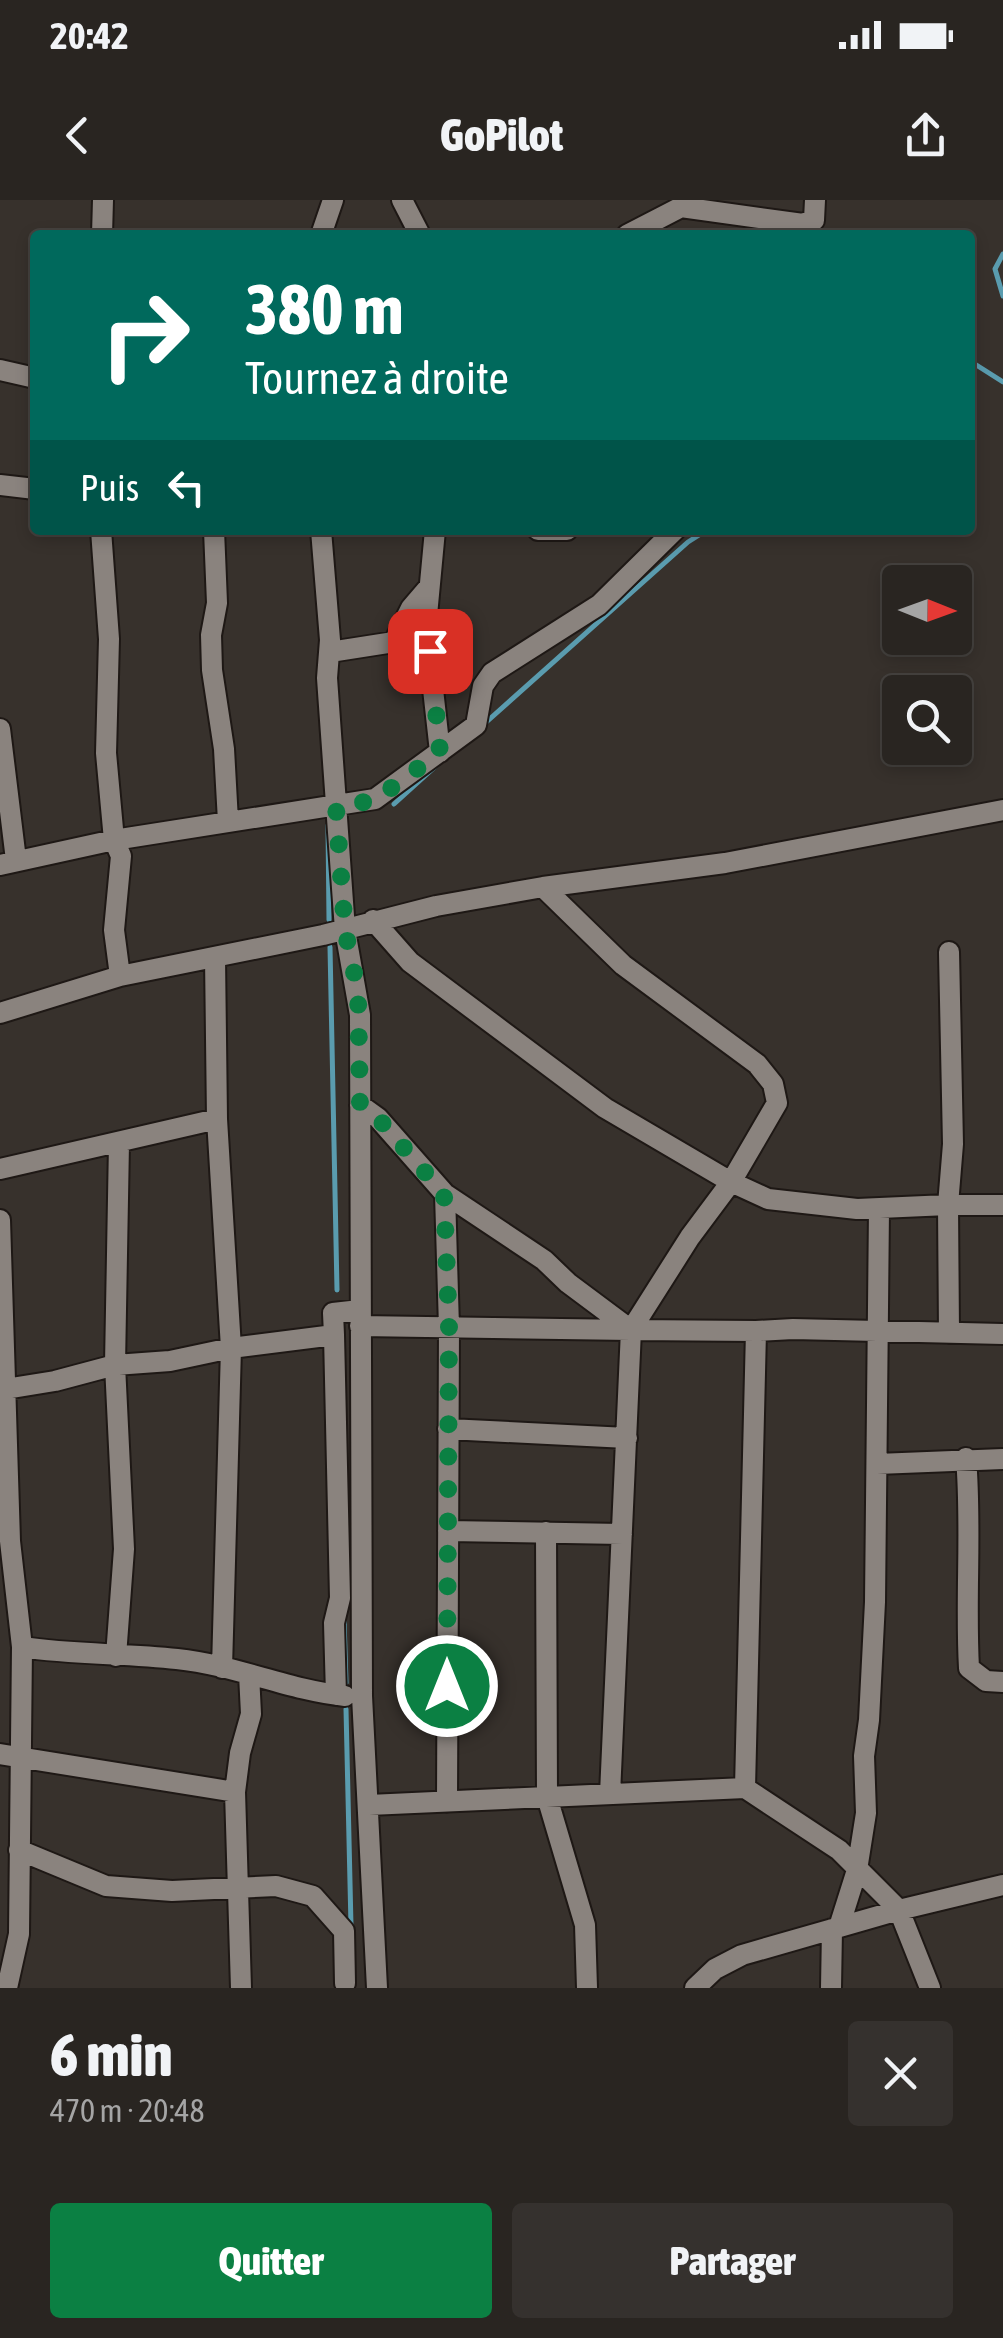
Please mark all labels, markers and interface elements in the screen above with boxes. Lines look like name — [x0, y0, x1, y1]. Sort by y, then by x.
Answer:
text: 20:42 — [50, 14, 129, 57]
icon: back — [50, 108, 105, 163]
icon: share — [898, 108, 953, 163]
text: GoPilot — [440, 109, 563, 161]
text: 380 m — [245, 269, 404, 349]
icon: right — [80, 270, 210, 400]
text: Tournez à droite — [245, 352, 509, 404]
icon: left — [159, 460, 214, 515]
text: Puis — [80, 466, 139, 509]
north arrow — [882, 565, 972, 655]
map controls — [882, 565, 972, 765]
pin — [388, 609, 473, 694]
icon: arrive — [403, 624, 458, 679]
button: search — [882, 675, 972, 765]
position arrow — [395, 1634, 499, 1738]
text: 6 min — [50, 2020, 173, 2089]
button: close — [848, 2021, 953, 2126]
text: 470 m · 20:48 — [50, 2092, 205, 2129]
button: Quitter — [50, 2203, 492, 2318]
button: Partager — [512, 2203, 953, 2318]

